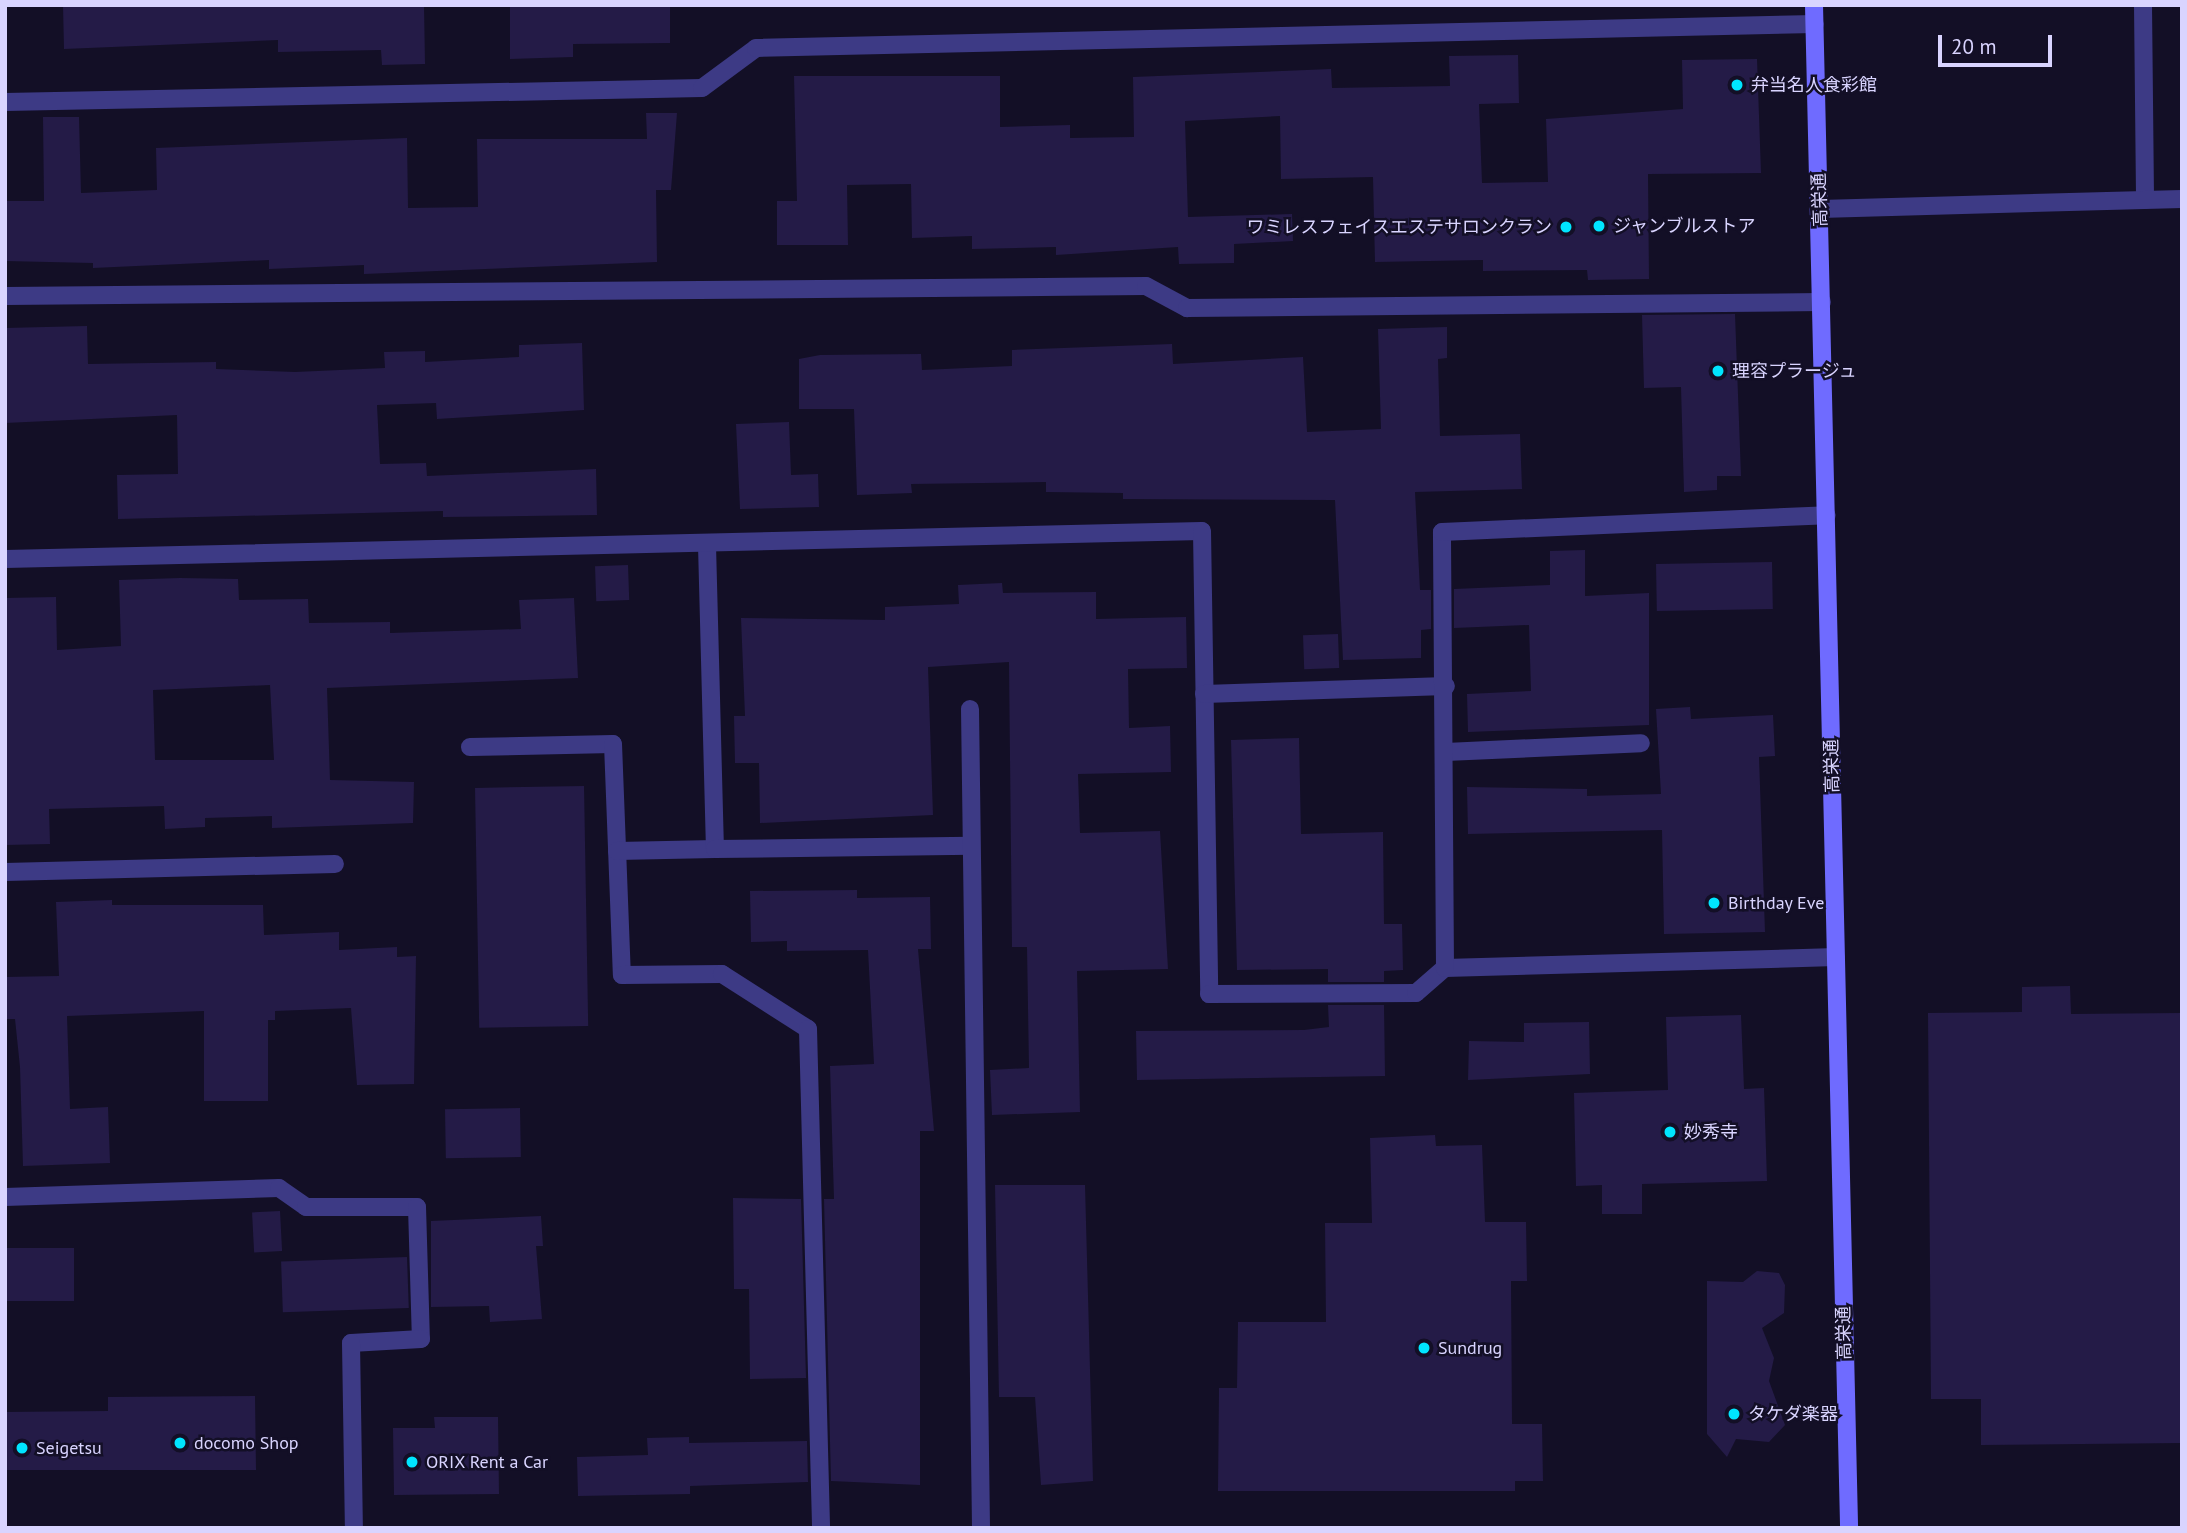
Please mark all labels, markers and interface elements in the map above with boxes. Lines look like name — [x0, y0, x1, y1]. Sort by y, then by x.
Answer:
scale bar — [1942, 21, 2056, 65]
text: 20 m — [1951, 33, 1997, 60]
place label: 弁当名人食彩館 — [1751, 74, 1877, 96]
marker: 弁当名人食彩館 — [1729, 77, 1745, 93]
street label: 高栄通 — [1808, 173, 1832, 227]
place label: ジャンブルストア — [1613, 215, 1757, 237]
place label: ワミレスフェイスエステサロンクラン — [1246, 216, 1552, 238]
marker: ジャンブルストア — [1591, 218, 1607, 234]
marker: ワミレスフェイスエステサロンクラン — [1558, 219, 1574, 235]
place label: 理容プラージュ — [1732, 360, 1858, 382]
marker: 理容プラージュ — [1710, 363, 1726, 379]
street label: 高栄通 — [1821, 739, 1843, 793]
place label: Birthday Eve — [1728, 892, 1825, 914]
marker: Birthday Eve — [1706, 895, 1722, 911]
place label: 妙秀寺 — [1684, 1121, 1738, 1143]
marker: 妙秀寺 — [1662, 1124, 1678, 1140]
street label: 高栄通 — [1833, 1306, 1855, 1360]
place label: Sundrug — [1438, 1337, 1502, 1359]
marker: Sundrug — [1416, 1340, 1432, 1356]
place label: タケダ楽器 — [1748, 1403, 1838, 1425]
marker: タケダ楽器 — [1726, 1406, 1742, 1422]
place label: docomo Shop — [194, 1432, 299, 1454]
marker: docomo Shop — [172, 1435, 188, 1451]
place label: Seigetsu — [36, 1437, 102, 1459]
marker: Seigetsu — [14, 1440, 30, 1456]
place label: ORIX Rent a Car — [426, 1451, 549, 1473]
marker: ORIX Rent a Car — [404, 1454, 420, 1470]

